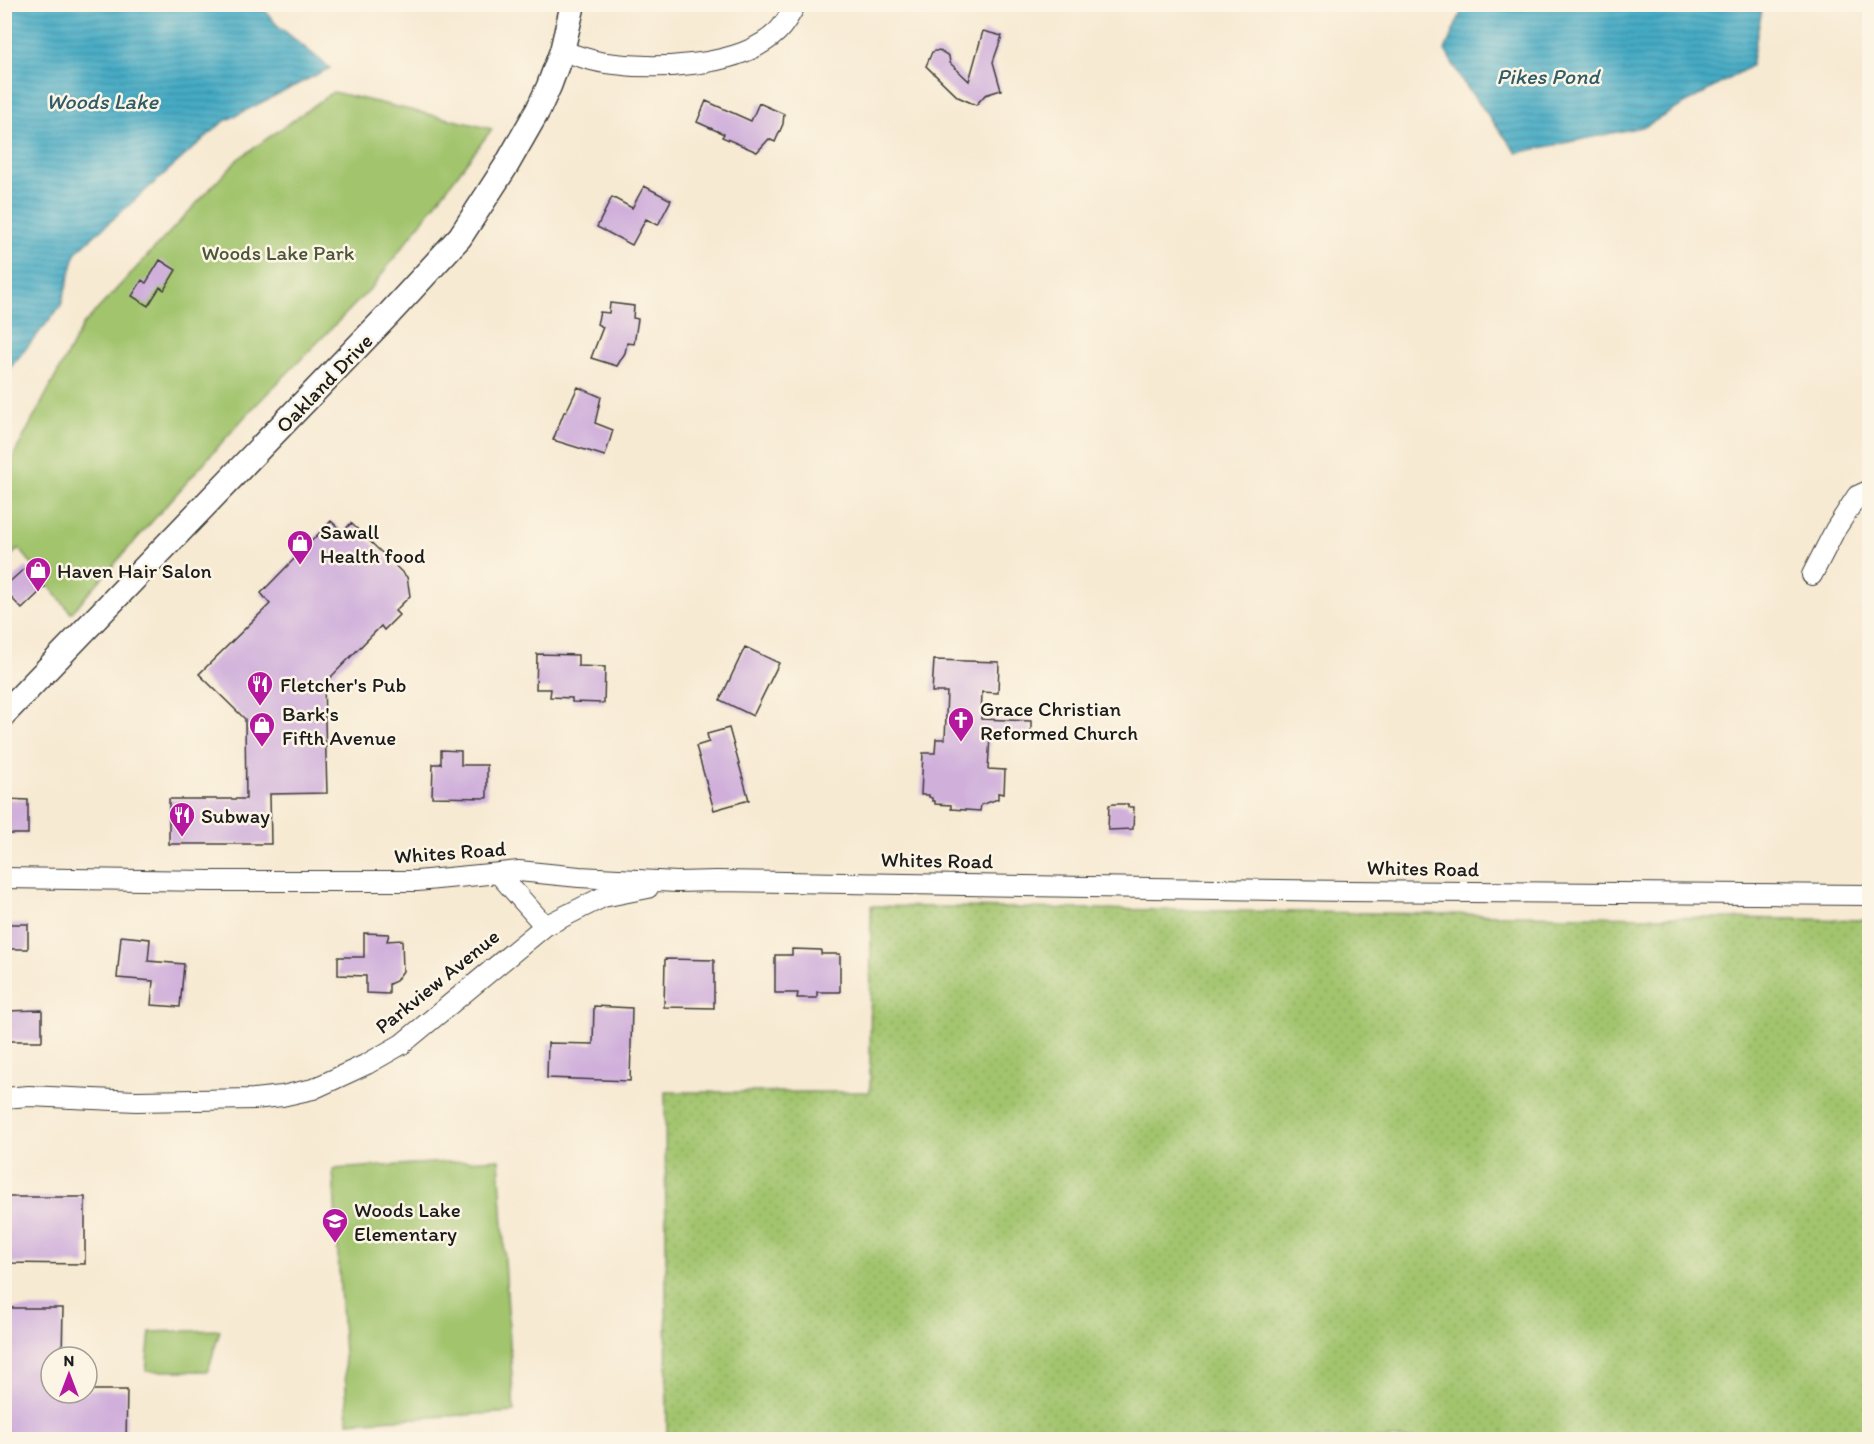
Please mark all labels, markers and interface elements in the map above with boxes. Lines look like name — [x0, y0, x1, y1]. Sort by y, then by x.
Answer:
water label: Pikes Pond — [1496, 63, 1601, 90]
water label: Woods Lake — [46, 88, 159, 115]
park label: Woods Lake Park — [201, 240, 355, 265]
street label: Oakland Drive — [270, 328, 378, 438]
place label: Sawall Health food — [320, 519, 425, 568]
shop icon: Sawall Health food — [285, 528, 315, 566]
shop icon: Haven Hair Salon — [23, 555, 53, 593]
place label: Haven Hair Salon — [57, 558, 212, 583]
restaurant icon: Fletcher's Pub — [245, 669, 275, 707]
place label: Fletcher's Pub — [280, 672, 406, 697]
place label: Grace Christian Reformed Church — [980, 696, 1138, 745]
place label: Bark's Fifth Avenue — [282, 701, 396, 750]
church icon: Grace Christian Reformed Church — [946, 705, 976, 743]
shop icon: Bark's Fifth Avenue — [247, 710, 277, 748]
restaurant icon: Subway — [167, 800, 197, 838]
place label: Subway — [201, 803, 270, 828]
street label: Whites Road — [393, 836, 507, 868]
street label: Whites Road — [881, 847, 994, 873]
street label: Whites Road — [1367, 855, 1480, 881]
street label: Parkview Avenue — [370, 923, 504, 1039]
place label: Woods Lake Elementary — [354, 1197, 461, 1246]
school or university icon: Woods Lake Elementary — [320, 1206, 350, 1244]
north arrow — [39, 1345, 99, 1405]
text: N — [64, 1351, 74, 1370]

